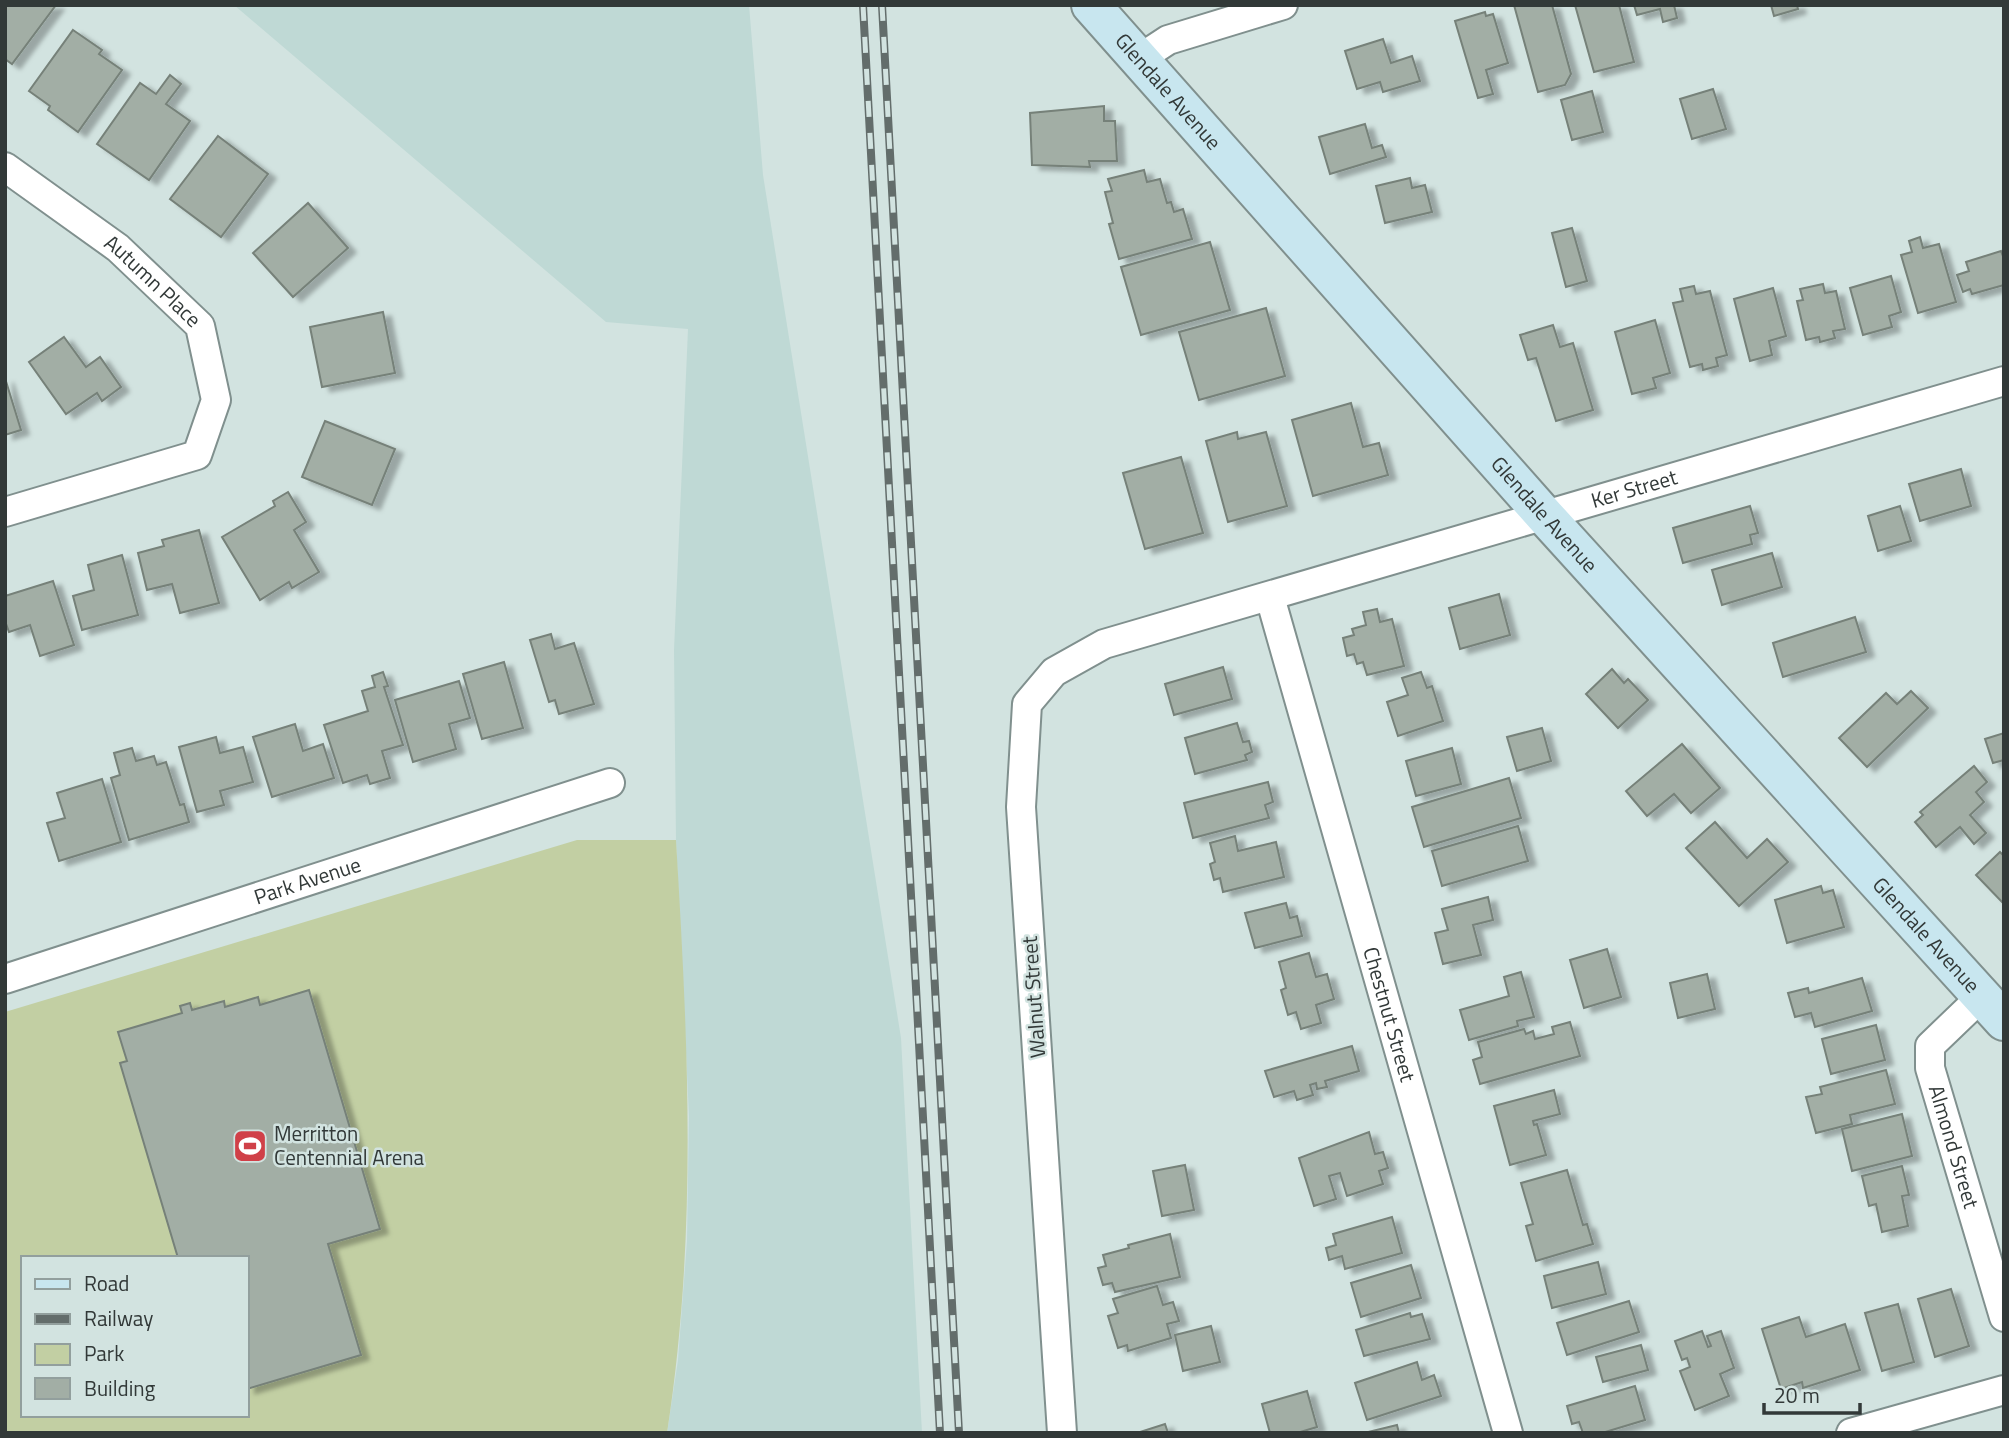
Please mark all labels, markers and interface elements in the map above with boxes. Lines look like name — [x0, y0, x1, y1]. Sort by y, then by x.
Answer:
street label: Glendale Avenue — [1108, 25, 1230, 157]
street label: Autumn Place — [98, 226, 209, 334]
street label: Glendale Avenue — [1484, 449, 1606, 579]
street label: Ker Street — [1587, 460, 1681, 516]
street label: Park Avenue — [250, 848, 365, 912]
street label: Glendale Avenue — [1865, 869, 1988, 1000]
street label: Walnut Street — [1013, 934, 1053, 1059]
street label: Chestnut Street — [1355, 943, 1424, 1086]
street label: Almond Street — [1921, 1081, 1988, 1213]
place label: Merritton Centennial Arena — [274, 1117, 425, 1173]
sports icon: Merritton Centennial Arena — [231, 1127, 269, 1165]
legend — [21, 1256, 248, 1417]
text: Road — [84, 1267, 129, 1299]
text: Railway — [84, 1302, 153, 1334]
text: Park — [84, 1337, 124, 1369]
text: Building — [84, 1372, 156, 1404]
scale bar — [1764, 1372, 1860, 1416]
text: 20 m — [1774, 1379, 1820, 1411]

